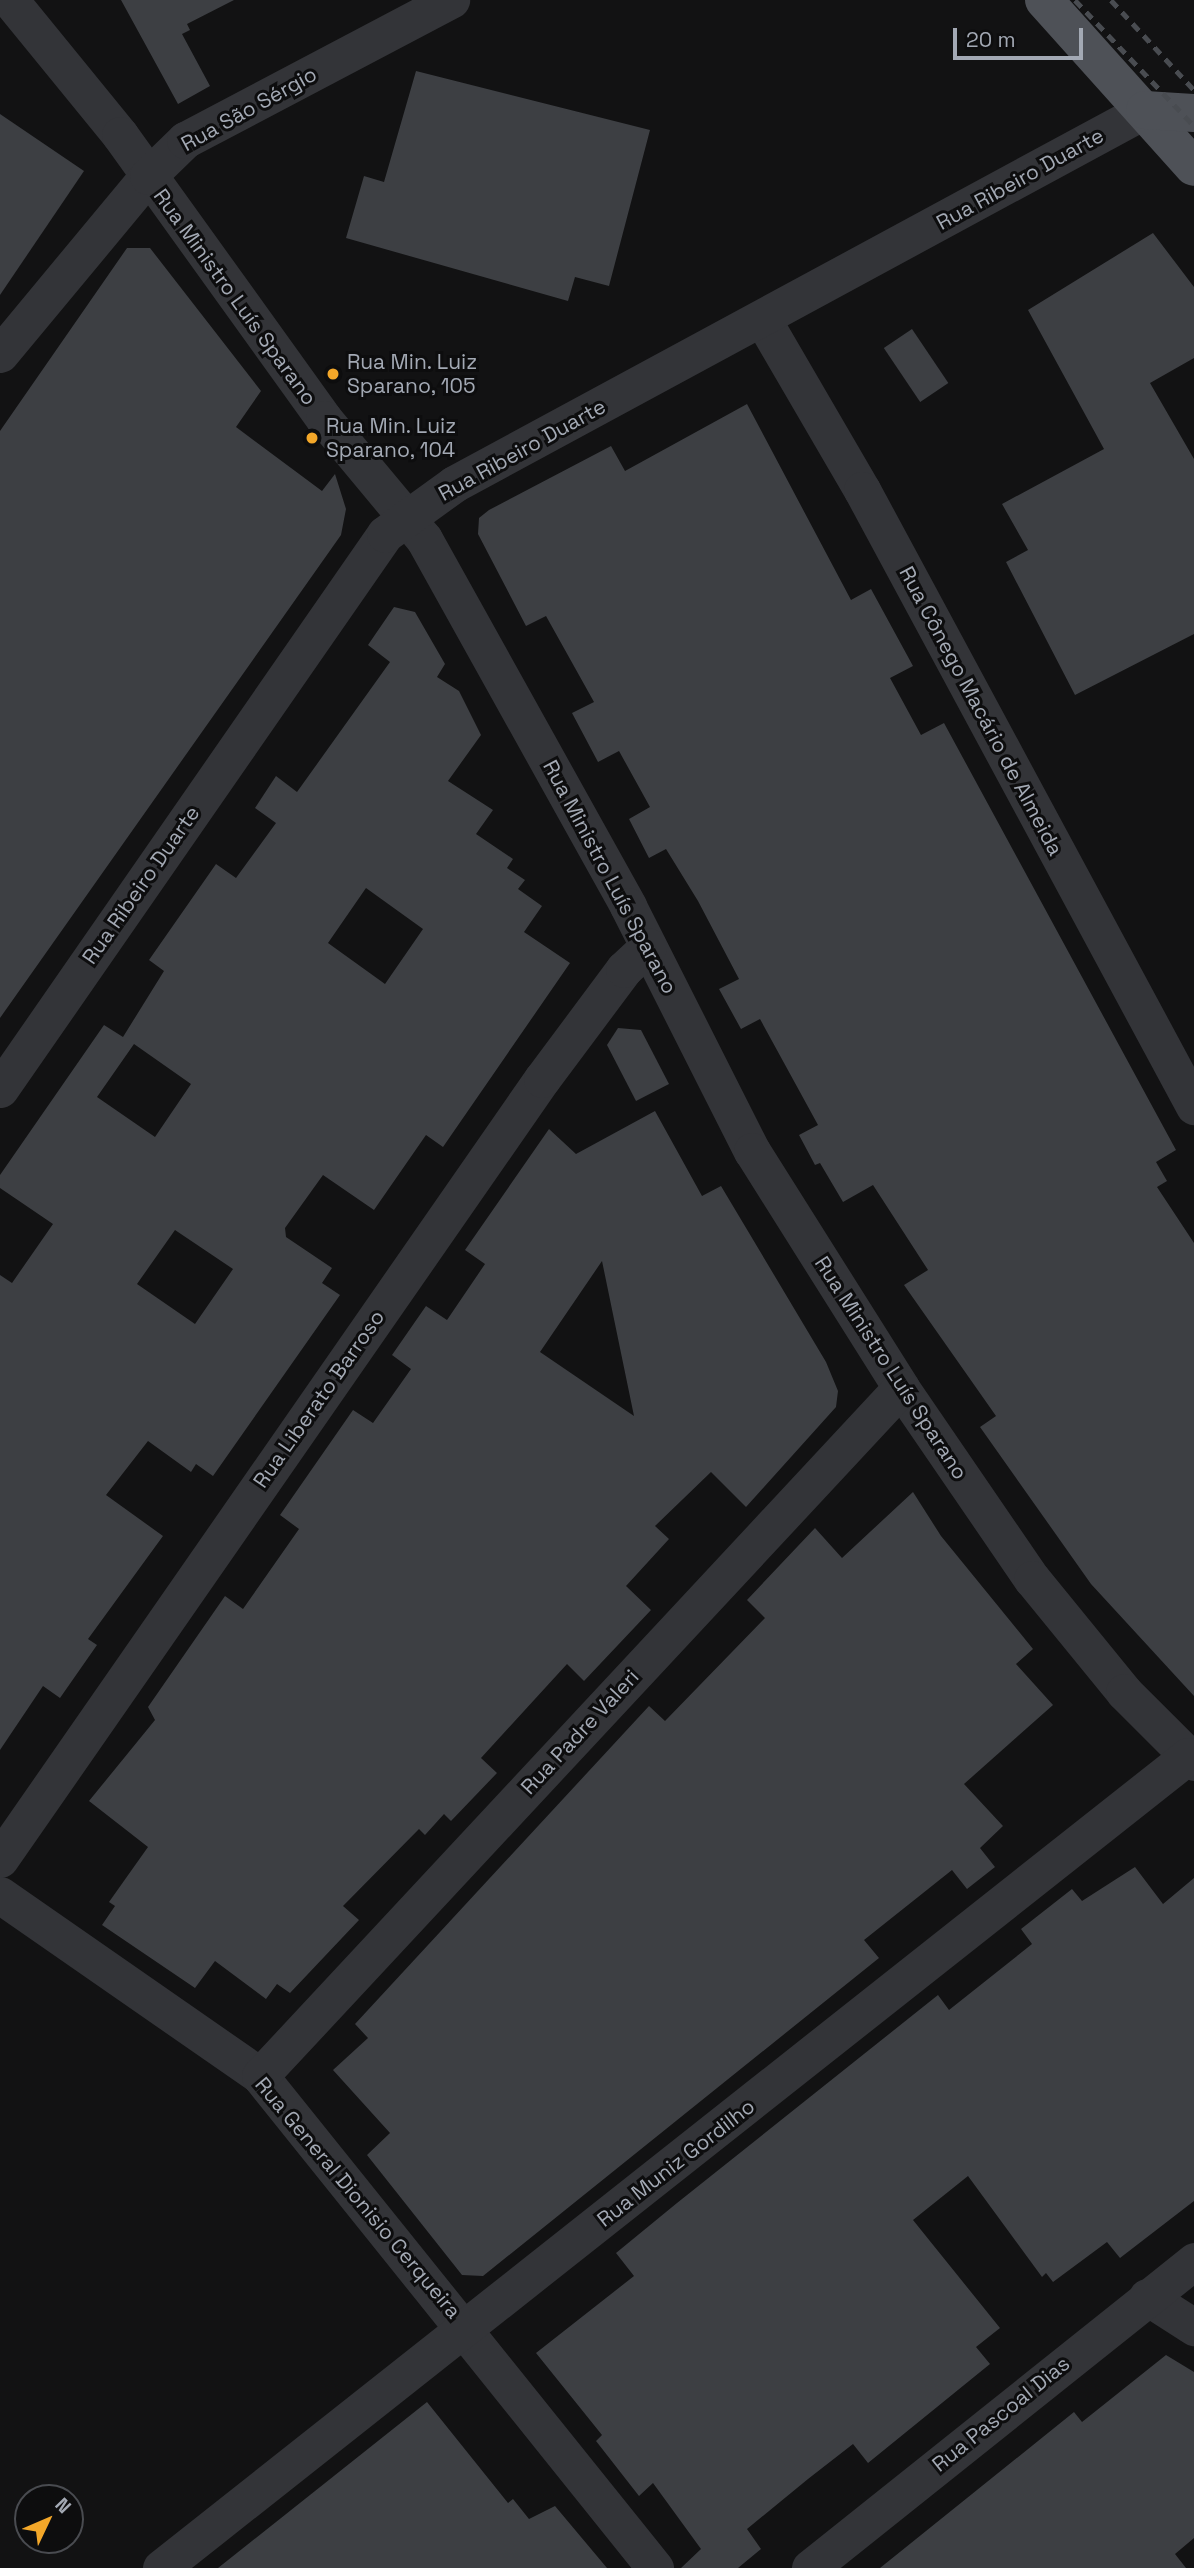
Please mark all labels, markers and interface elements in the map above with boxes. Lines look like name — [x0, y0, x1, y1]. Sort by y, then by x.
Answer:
scale bar — [956, 14, 1086, 58]
text: 20 m — [966, 26, 1016, 53]
street label: Rua São Sérgio — [177, 61, 321, 157]
street label: Rua Ribeiro Duarte — [932, 123, 1108, 235]
street label: Rua Ministro Luís Sparano — [148, 184, 322, 410]
place label: Rua Min. Luiz Sparano, 105 — [347, 349, 478, 399]
marker: Rua Min. Luiz Sparano, 105 — [325, 366, 341, 382]
street label: Rua Ribeiro Duarte — [434, 394, 610, 506]
place label: Rua Min. Luiz Sparano, 104 — [326, 413, 457, 463]
marker: Rua Min. Luiz Sparano, 104 — [304, 430, 320, 446]
street label: Rua Cônego Macário de Almeida — [894, 562, 1068, 860]
street label: Rua Ministro Luís Sparano — [538, 756, 682, 998]
street label: Rua Ribeiro Duarte — [77, 801, 205, 969]
street label: Rua Ministro Luís Sparano — [809, 1252, 973, 1484]
street label: Rua Liberato Barroso — [248, 1305, 390, 1493]
street label: Rua Padre Valeri — [516, 1664, 644, 1800]
street label: Rua General Dionisio Cerqueira — [250, 2072, 466, 2324]
street label: Rua Muniz Gordilho — [592, 2094, 760, 2232]
street label: Rua Pascoal Dias — [927, 2351, 1075, 2477]
north arrow — [14, 2484, 84, 2554]
text: N — [50, 2492, 76, 2519]

